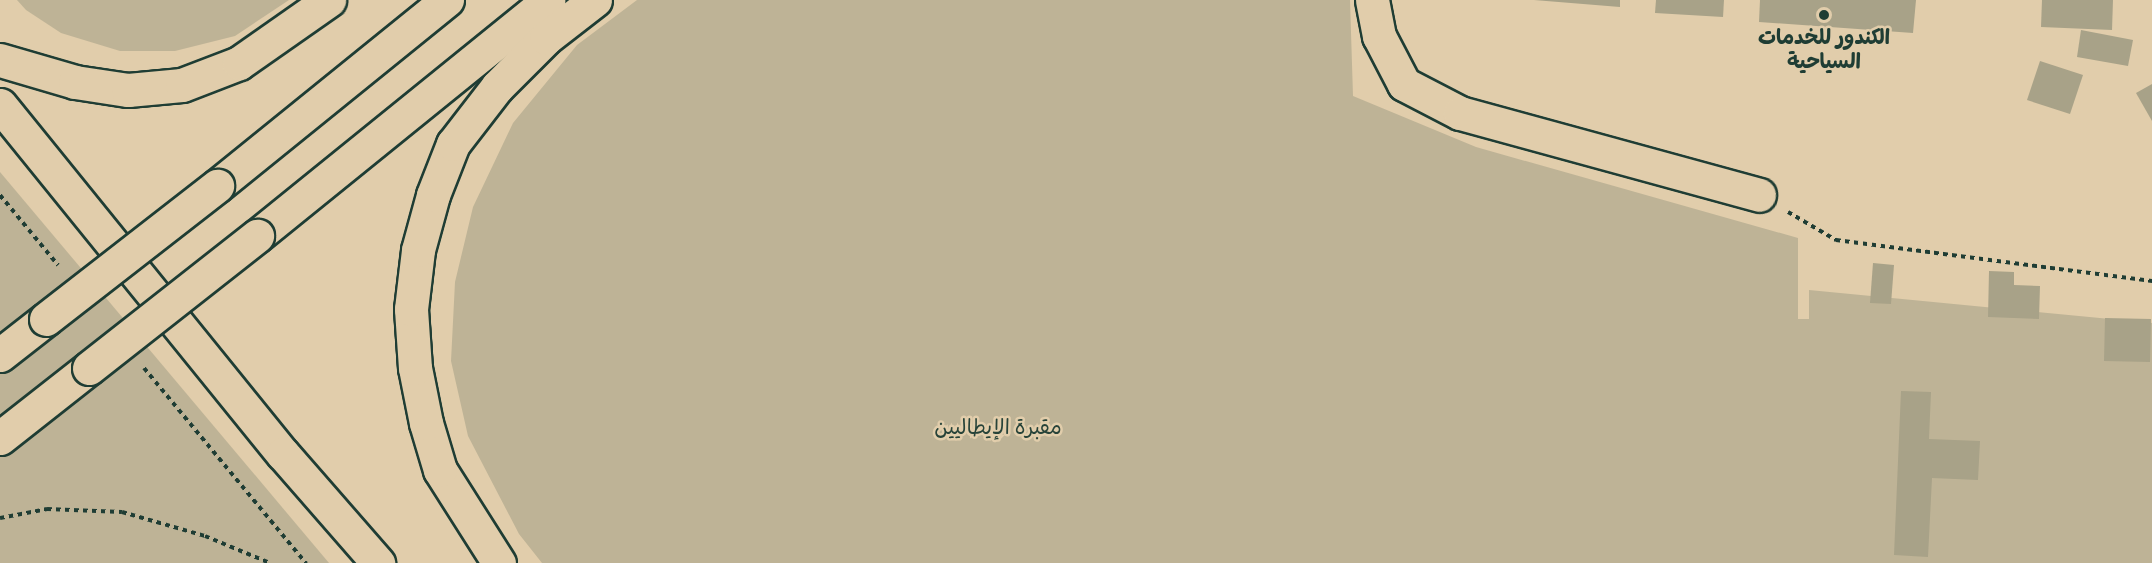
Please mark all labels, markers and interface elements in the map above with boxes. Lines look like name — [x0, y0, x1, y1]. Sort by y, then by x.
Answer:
marker: الكندور للخدمات السياحية — [1817, 8, 1831, 22]
place label: الكندور للخدمات السياحية — [1758, 24, 1890, 74]
park label: مقبرة الإيطاليين — [934, 414, 1062, 440]

